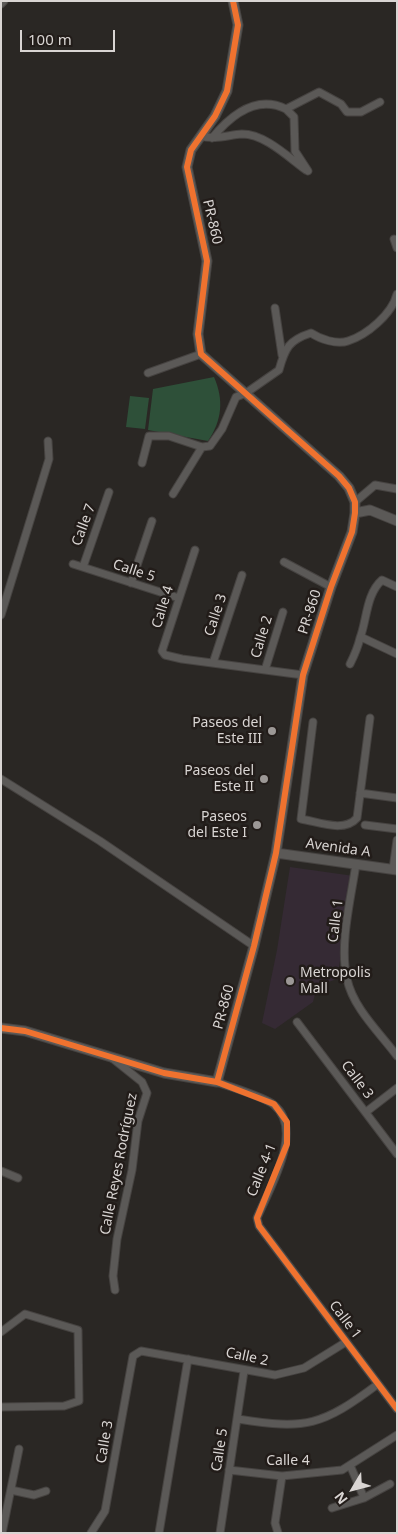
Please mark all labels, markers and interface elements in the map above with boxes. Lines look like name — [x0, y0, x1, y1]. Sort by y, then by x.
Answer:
scale bar — [22, 20, 118, 52]
text: 100 m — [28, 29, 72, 49]
street label: PR-860 — [199, 198, 225, 246]
street label: Calle 7 — [69, 502, 99, 548]
street label: Calle 5 — [111, 556, 157, 586]
street label: Calle 4 — [149, 584, 177, 630]
street label: PR-860 — [295, 588, 325, 636]
street label: Calle 3 — [201, 592, 231, 638]
street label: Calle 2 — [248, 614, 276, 660]
place label: Paseos del Este III — [192, 715, 262, 748]
marker: Paseos del Este III — [266, 725, 278, 737]
place label: Paseos del Este II — [184, 763, 254, 796]
marker: Paseos del Este II — [258, 773, 270, 785]
place label: Paseos del Este I — [187, 809, 247, 842]
marker: Paseos del Este I — [251, 819, 263, 831]
street label: Avenida A — [305, 835, 371, 861]
street label: Calle 1 — [325, 898, 347, 944]
place label: Metropolis Mall — [300, 965, 371, 998]
marker: Metropolis Mall — [284, 975, 296, 987]
street label: PR-860 — [210, 983, 238, 1031]
street label: Calle 3 — [337, 1058, 377, 1102]
street label: Calle Reyes Rodríguez — [97, 1092, 141, 1236]
street label: Calle 4-1 — [244, 1141, 280, 1199]
street label: Calle 1 — [325, 1298, 365, 1342]
street label: Calle 2 — [224, 1344, 270, 1370]
street label: Calle 3 — [93, 1419, 117, 1465]
street label: Calle 5 — [208, 1427, 232, 1473]
street label: Calle 4 — [266, 1453, 310, 1469]
north arrow — [328, 1464, 378, 1514]
text: N — [330, 1488, 352, 1509]

